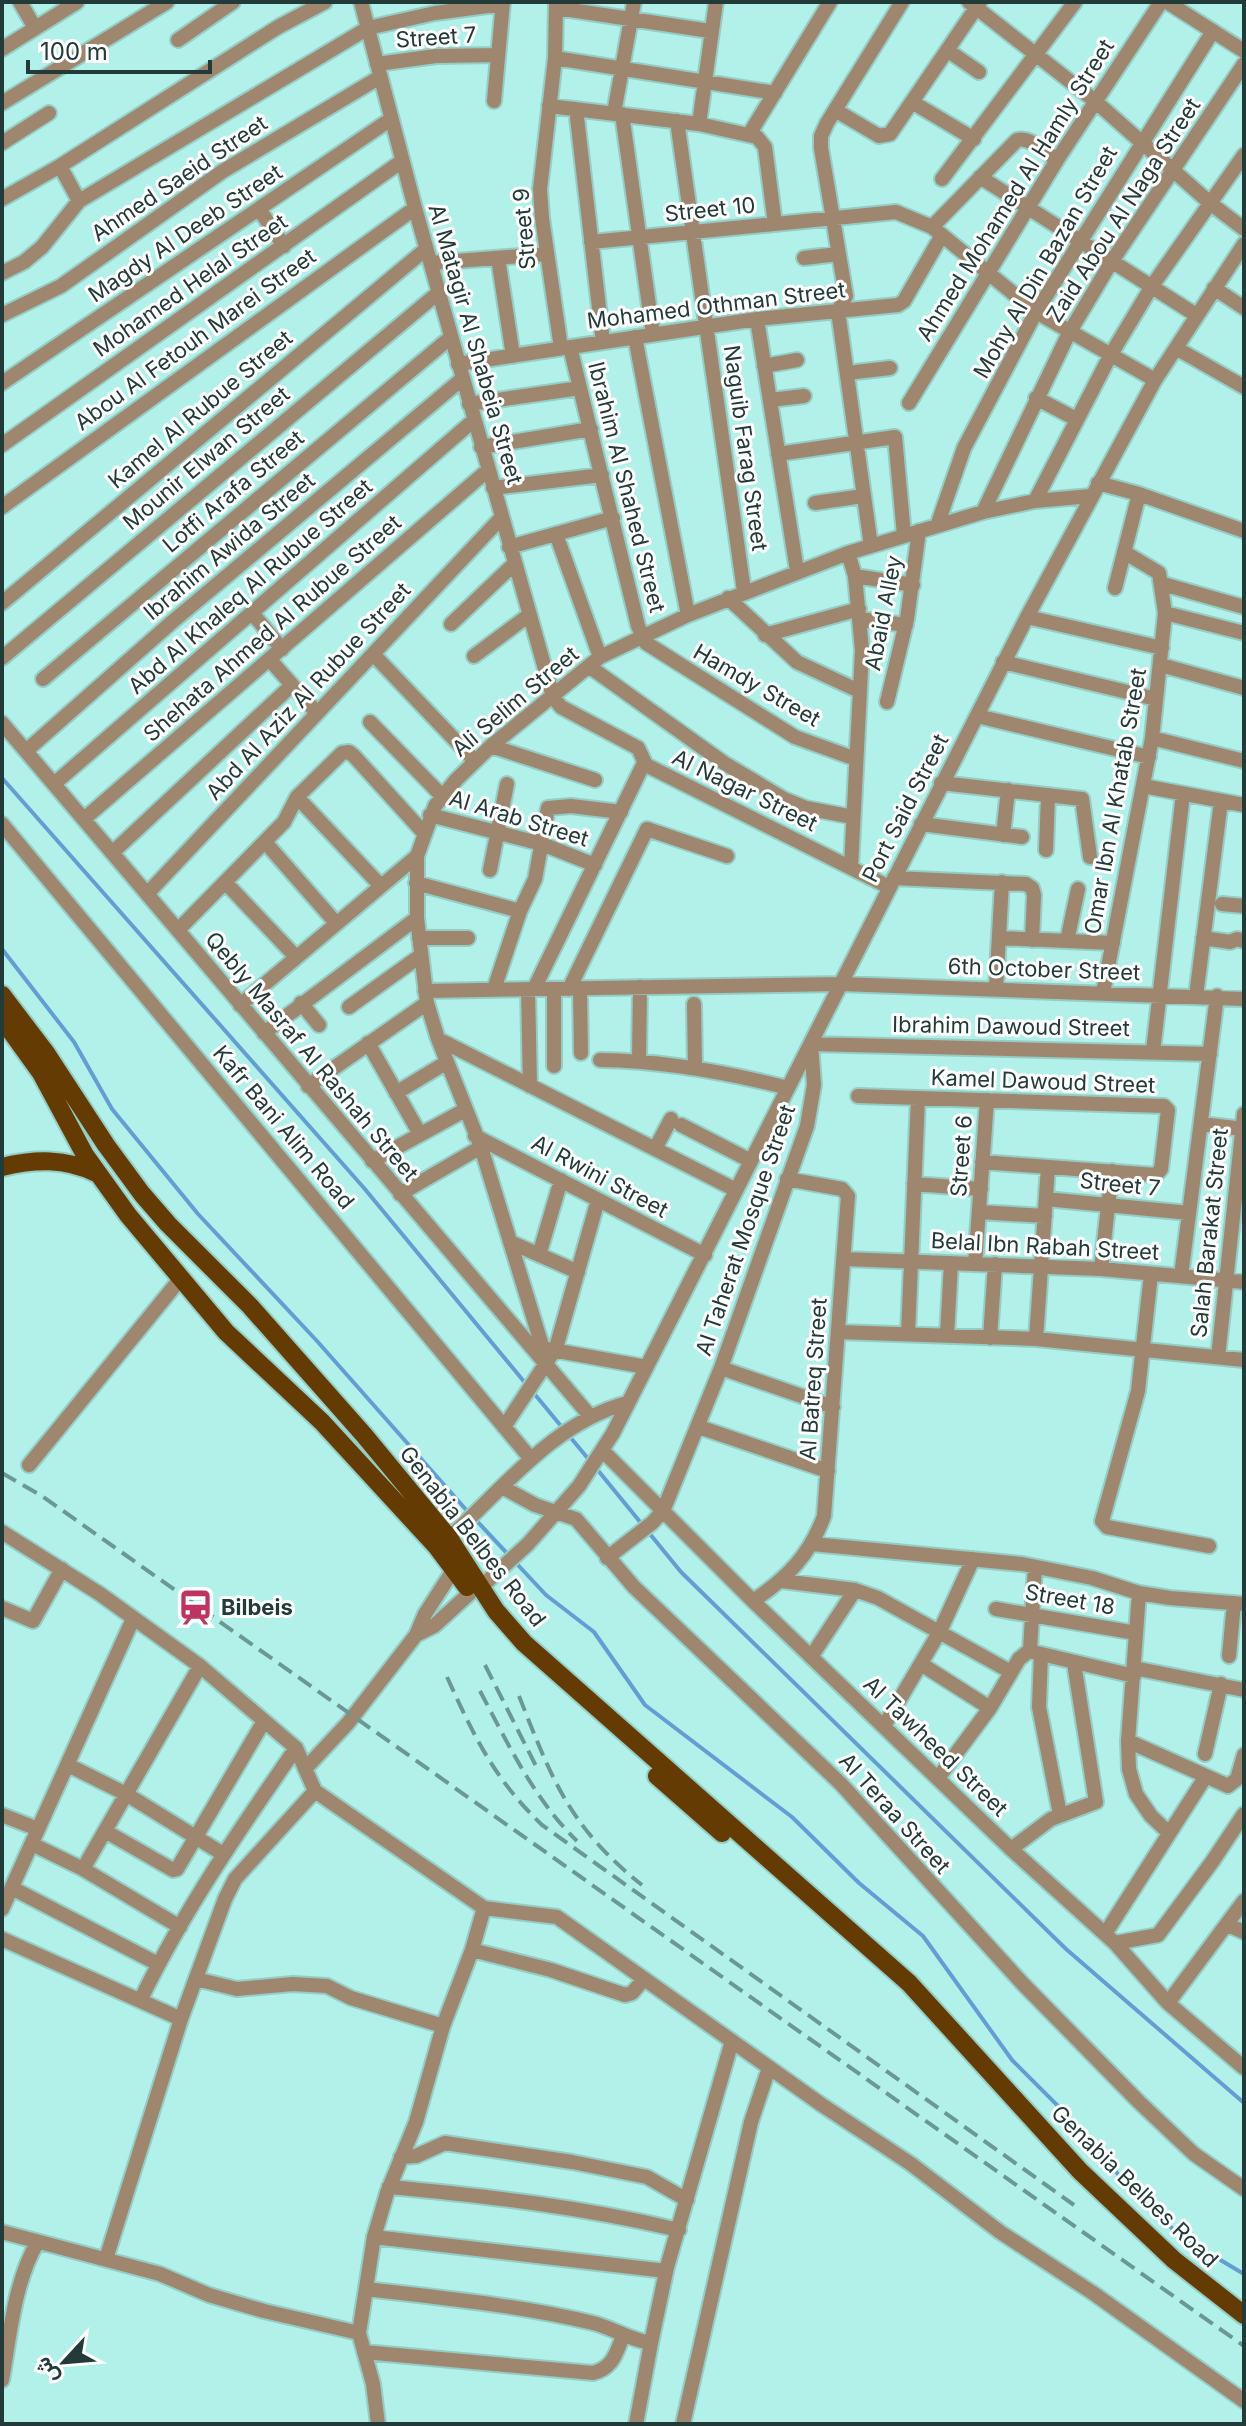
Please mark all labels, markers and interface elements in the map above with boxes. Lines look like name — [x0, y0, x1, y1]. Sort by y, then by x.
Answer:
street label: Street 7 — [395, 21, 477, 53]
scale bar — [28, 24, 210, 74]
street label: Ahmed Mohamed Al Hamly Street — [911, 34, 1119, 346]
text: 100 m — [40, 37, 108, 66]
street label: Zaid Abou Al Naga Street — [1041, 93, 1205, 327]
street label: Ahmed Saeid Street — [86, 110, 272, 246]
street label: Mohy Al Din Bazan Street — [968, 141, 1122, 383]
street label: Magdy Al Deeb Street — [83, 159, 287, 307]
street label: Street 9 — [507, 187, 541, 271]
street label: Street 10 — [663, 191, 757, 227]
street label: Al Matagir Al Shabeia Street — [423, 201, 529, 487]
street label: Mohamed Helal Street — [88, 208, 292, 362]
street label: Abou Al Fetouh Marei Street — [69, 243, 321, 435]
street label: Mohamed Othman Street — [585, 276, 847, 334]
street label: Kamel Al Rubue Street — [103, 324, 297, 494]
street label: Naguib Farag Street — [719, 343, 773, 553]
street label: Ibrahim Al Shahed Street — [583, 359, 671, 615]
street label: Mounir Elwan Street — [118, 381, 294, 535]
street label: Lotfi Arafa Street — [157, 424, 309, 558]
street label: Ibrahim Awida Street — [138, 467, 320, 625]
street label: Abd Al Khaleq Al Rubue Street — [123, 473, 377, 699]
street label: Shehata Ahmed Al Rubue Street — [138, 509, 406, 747]
street label: Abaid Alley — [859, 553, 907, 673]
street label: Abd Al Aziz Al Rubue Street — [200, 577, 416, 805]
street label: Hamdy Street — [689, 638, 825, 732]
street label: Ali Selim Street — [446, 641, 584, 761]
street label: Omar Ibn Al Khatab Street — [1079, 666, 1151, 936]
street label: Port Said Street — [856, 730, 954, 886]
street label: Al Nagar Street — [668, 744, 822, 836]
street label: Al Arab Street — [446, 784, 592, 852]
street label: Qebly Masraf Al Rashah Street — [200, 926, 424, 1186]
street label: 6th October Street — [947, 953, 1141, 985]
street label: Ibrahim Dawoud Street — [892, 1011, 1130, 1041]
street label: Kafr Bani Alim Road — [208, 1040, 360, 1214]
street label: Kamel Dawoud Street — [930, 1064, 1156, 1098]
street label: Al Taherat Mosque Street — [690, 1101, 800, 1359]
street label: Street 6 — [945, 1114, 977, 1198]
street label: Salah Barakat Street — [1185, 1127, 1233, 1339]
street label: Al Rwini Street — [527, 1129, 673, 1223]
street label: Street 7 — [1079, 1167, 1161, 1201]
street label: Belal Ibn Rabah Street — [930, 1227, 1160, 1265]
street label: Al Batreq Street — [794, 1297, 832, 1461]
street label: Genabia Belbes Road — [395, 1441, 551, 1631]
street label: Street 18 — [1023, 1578, 1117, 1620]
station icon: Bilbeis — [176, 1588, 214, 1626]
place label: Bilbeis — [221, 1594, 293, 1620]
street label: Al Tawheed Street — [859, 1671, 1013, 1821]
street label: Al Teraa Street — [834, 1747, 956, 1879]
street label: Genabia Belbes Road — [1046, 2100, 1224, 2272]
north arrow — [24, 2322, 104, 2402]
text: ش — [29, 2353, 64, 2388]

